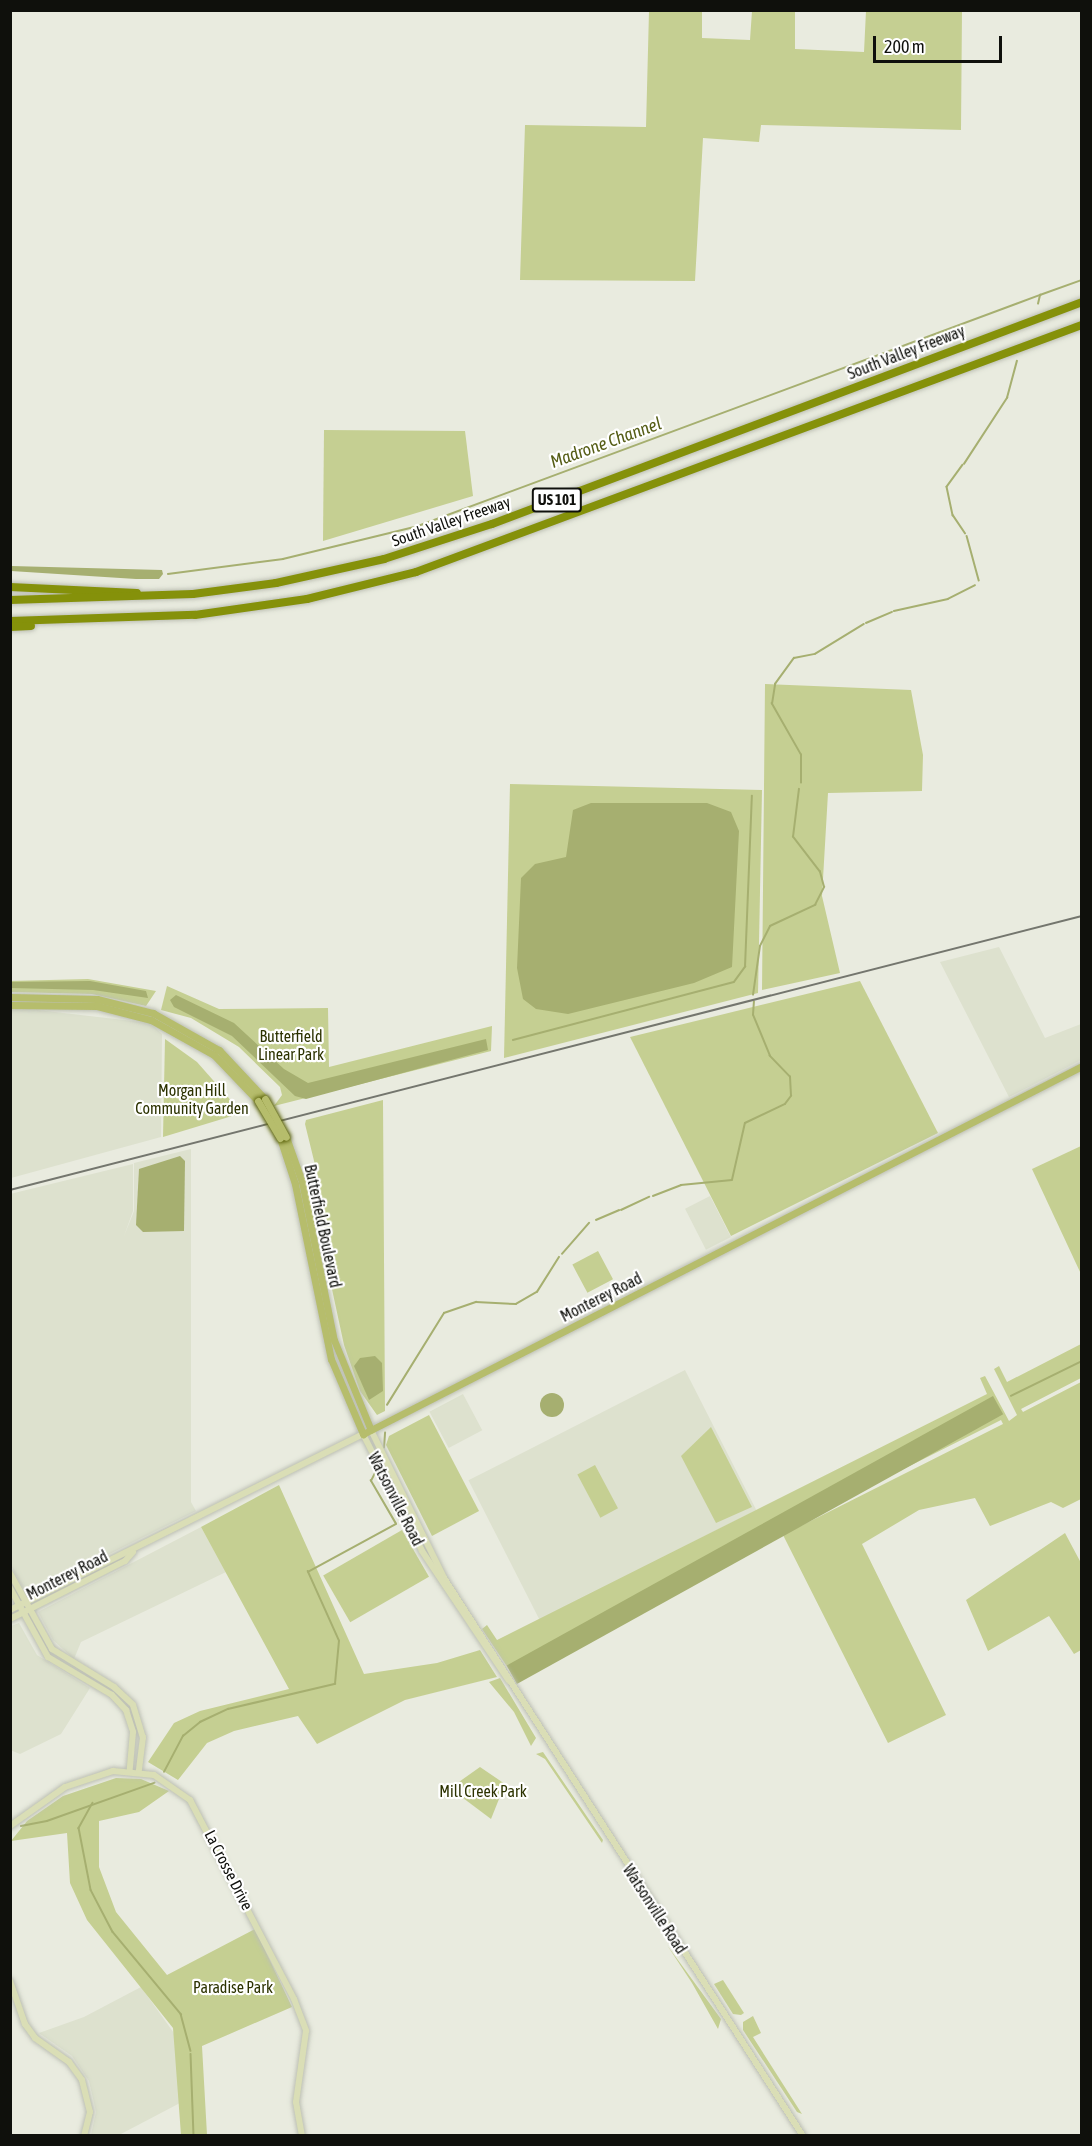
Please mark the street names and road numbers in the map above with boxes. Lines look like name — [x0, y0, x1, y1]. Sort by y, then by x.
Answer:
street label: South Valley Freeway — [845, 321, 967, 383]
road number: US 101 — [532, 488, 582, 512]
street label: South Valley Freeway — [389, 492, 513, 550]
street label: Butterfield Boulevard — [301, 1163, 345, 1289]
street label: Monterey Road — [557, 1268, 645, 1326]
street label: Watsonville Road — [364, 1449, 428, 1549]
street label: Monterey Road — [23, 1546, 111, 1604]
street label: La Crosse Drive — [201, 1827, 257, 1913]
street label: Watsonville Road — [619, 1861, 691, 1957]

